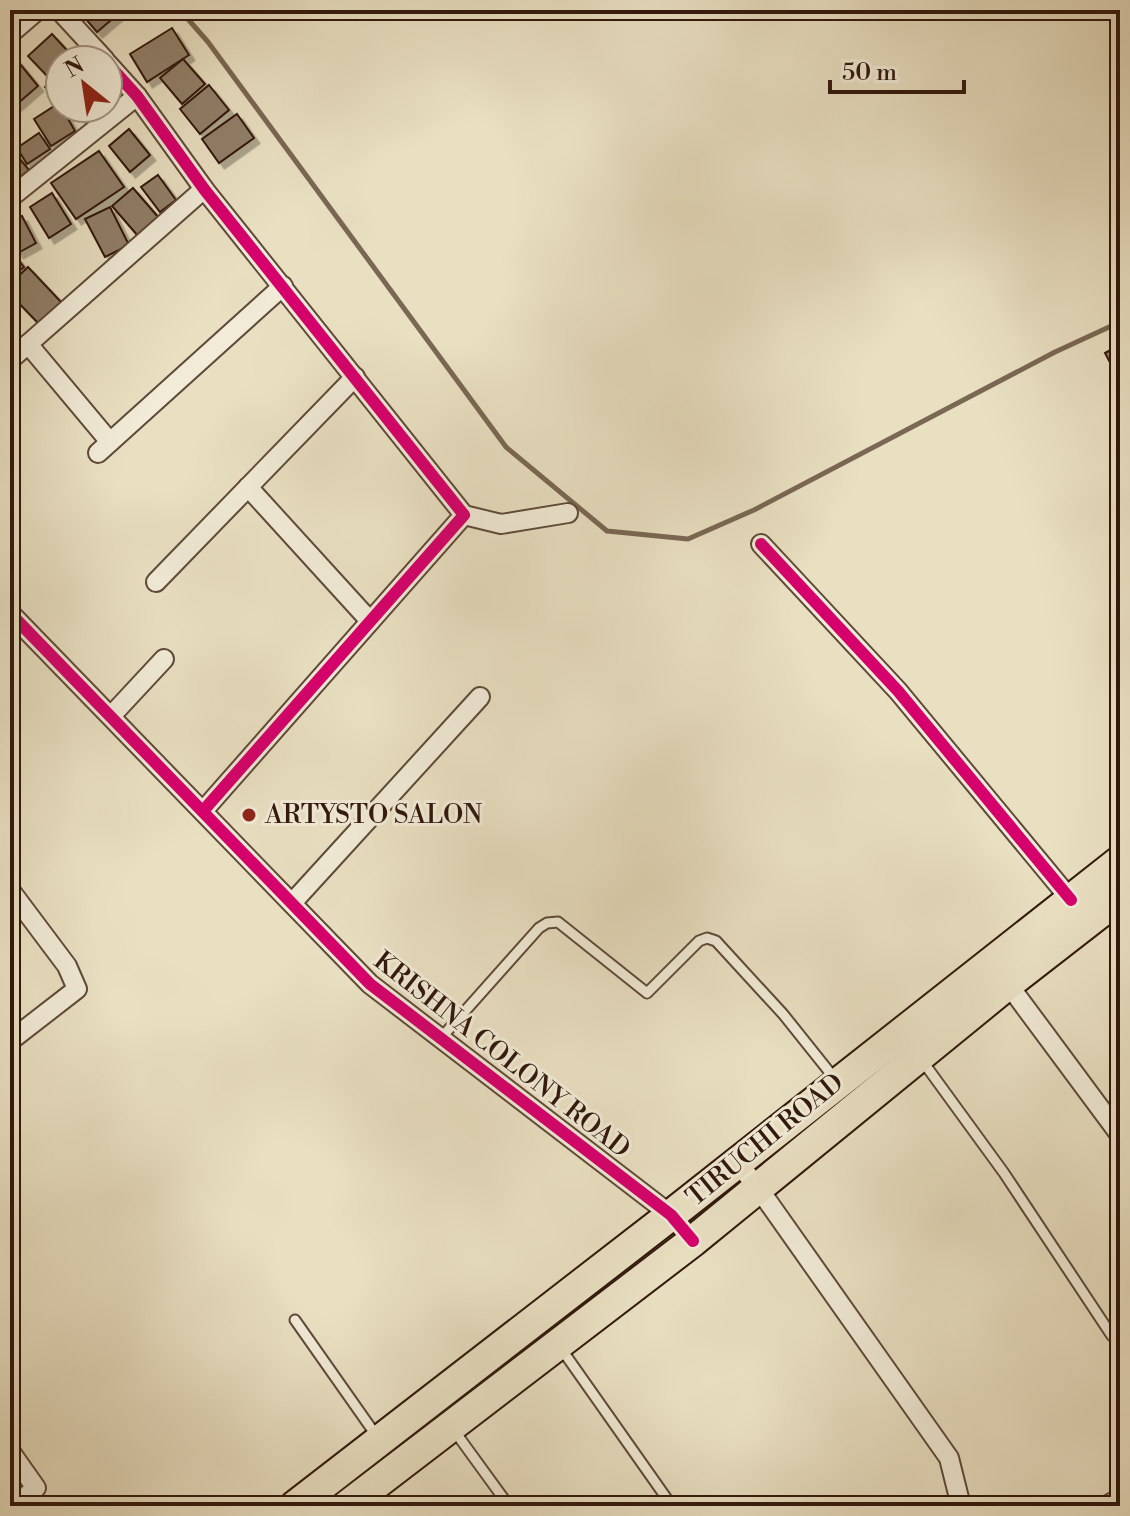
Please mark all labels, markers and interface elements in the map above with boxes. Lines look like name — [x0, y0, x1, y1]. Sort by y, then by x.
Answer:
north arrow — [44, 44, 124, 124]
scale bar — [830, 44, 964, 94]
text: N — [60, 52, 90, 84]
text: 50 m — [842, 58, 897, 88]
place label: ARTYSTO SALON — [264, 799, 483, 831]
marker: ARTYSTO SALON — [240, 806, 258, 824]
street label: KRISHNA COLONY ROAD — [367, 945, 637, 1165]
street label: TIRUCHI ROAD — [680, 1067, 850, 1213]

